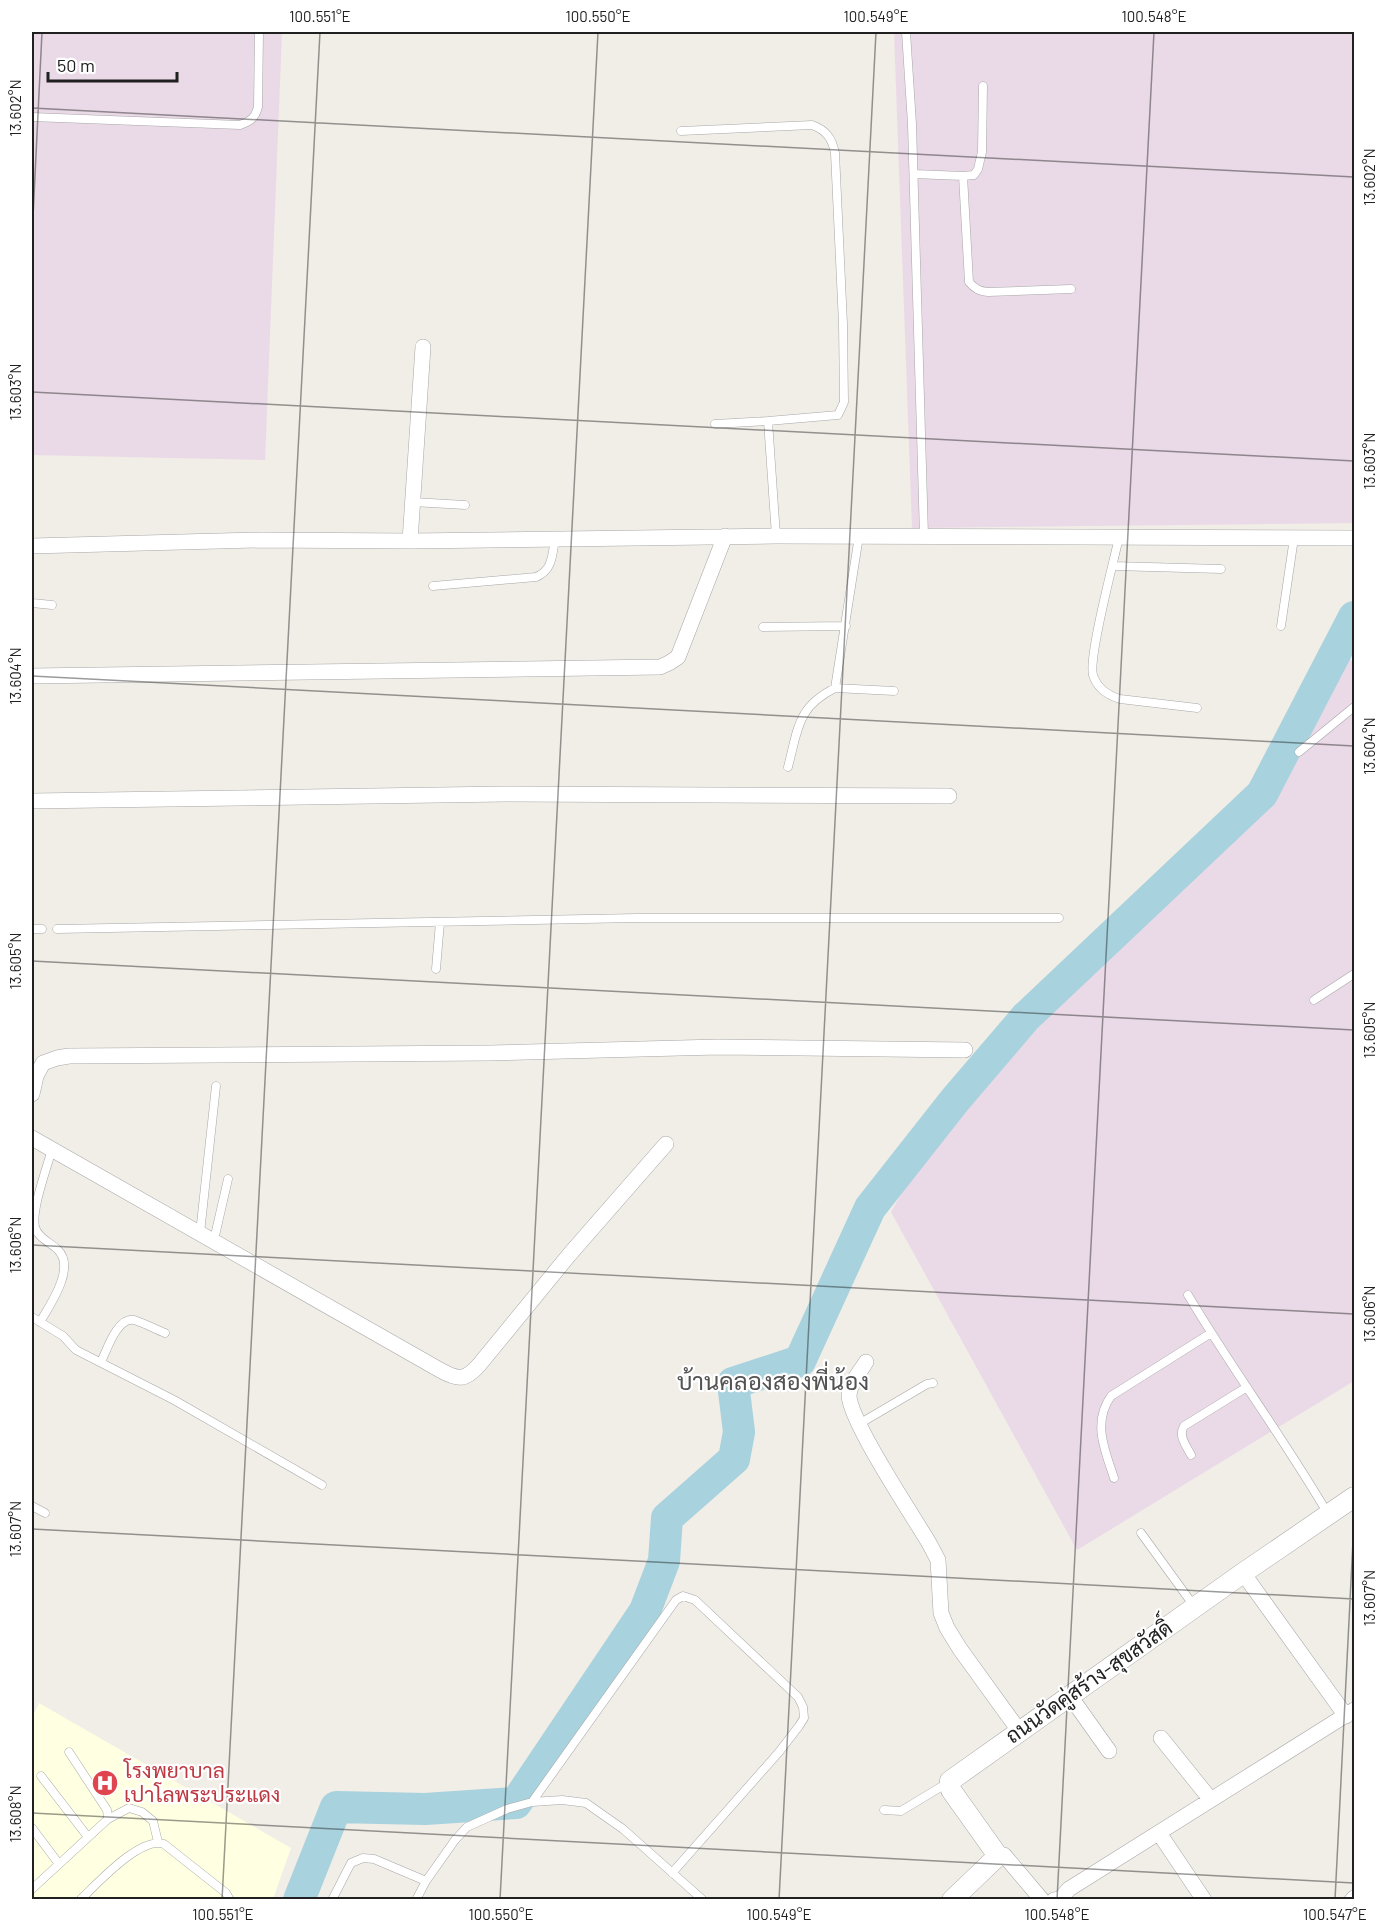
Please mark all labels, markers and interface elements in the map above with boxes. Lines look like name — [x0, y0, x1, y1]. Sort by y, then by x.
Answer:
text: 100.551°E — [289, 7, 351, 25]
text: 100.550°E — [565, 7, 631, 25]
text: 100.549°E — [844, 7, 908, 25]
text: 100.548°E — [1122, 7, 1186, 25]
scale bar — [48, 45, 177, 83]
text: 50 m — [57, 54, 95, 76]
text: 13.602°N — [6, 79, 24, 137]
text: 13.602°N — [1360, 148, 1378, 206]
text: 13.603°N — [6, 364, 24, 420]
text: 13.603°N — [1360, 433, 1378, 489]
text: 13.604°N — [6, 647, 24, 705]
text: 13.604°N — [1360, 717, 1378, 775]
text: 13.605°N — [6, 933, 24, 989]
text: 13.605°N — [1360, 1002, 1378, 1058]
text: 13.606°N — [6, 1217, 24, 1273]
text: 13.606°N — [1360, 1286, 1378, 1342]
district label: บ้านคลองสองพี่น้อง — [677, 1361, 869, 1395]
text: 13.607°N — [6, 1501, 24, 1557]
text: 13.607°N — [1360, 1570, 1378, 1626]
street label: ถนนวัดคู่สร้าง-สุขสวัสดิ์ — [997, 1609, 1178, 1751]
place label: โรงพยาบาล เปาโลพระประแดง — [123, 1757, 280, 1806]
hospital icon: โรงพยาบาล เปาโลพระประแดง — [90, 1768, 120, 1798]
text: 13.608°N — [6, 1785, 24, 1843]
text: 100.551°E — [192, 1905, 254, 1923]
text: 100.550°E — [468, 1905, 534, 1923]
text: 100.549°E — [747, 1905, 811, 1923]
text: 100.548°E — [1025, 1905, 1089, 1923]
text: 100.547°E — [1303, 1905, 1367, 1923]

